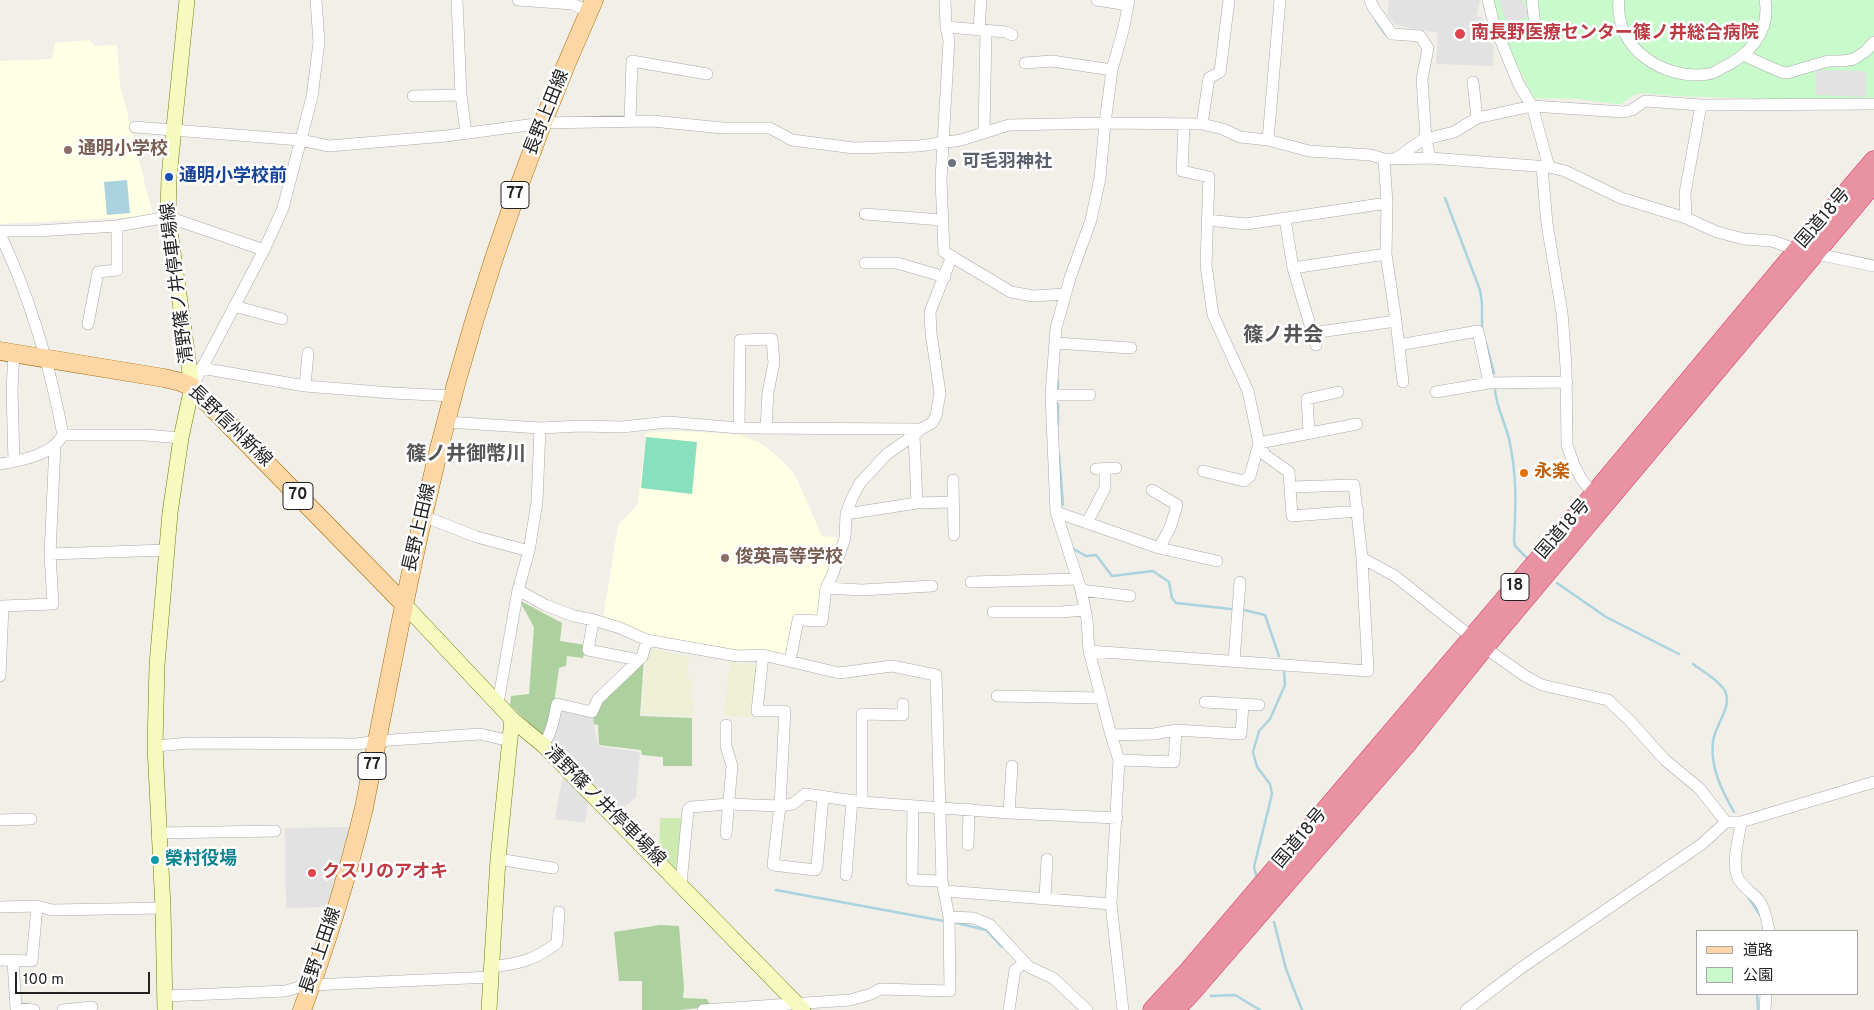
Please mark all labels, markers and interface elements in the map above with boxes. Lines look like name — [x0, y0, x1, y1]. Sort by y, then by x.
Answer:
place label: 南長野医療センター篠ノ井総合病院 — [1471, 23, 1759, 45]
marker: 南長野医療センター篠ノ井総合病院 — [1453, 27, 1467, 41]
street label: 長野上田線 — [521, 67, 575, 159]
place label: 通明小学校 — [78, 139, 168, 161]
marker: 通明小学校 — [62, 144, 74, 156]
place label: 可毛羽神社 — [962, 152, 1052, 174]
marker: 可毛羽神社 — [946, 157, 958, 169]
place label: 通明小学校前 — [179, 166, 287, 188]
marker: 通明小学校前 — [163, 171, 175, 183]
road number: 77 — [501, 182, 529, 208]
street label: 国道18号 — [1792, 185, 1856, 253]
street label: 清野篠ノ井停車場線 — [158, 201, 200, 365]
district label: 篠ノ井会 — [1243, 325, 1323, 349]
street label: 長野信州新線 — [183, 382, 275, 472]
district label: 篠ノ井御幣川 — [406, 444, 526, 468]
place label: 永楽 — [1534, 462, 1570, 484]
marker: 永楽 — [1518, 467, 1530, 479]
road number: 70 — [283, 482, 313, 510]
street label: 長野上田線 — [400, 482, 442, 574]
street label: 国道18号 — [1532, 496, 1596, 564]
place label: 俊英高等学校 — [735, 547, 843, 569]
marker: 俊英高等学校 — [719, 552, 731, 564]
road number: 18 — [1501, 574, 1529, 600]
street label: 清野篠ノ井停車場線 — [539, 742, 669, 872]
road number: 77 — [358, 752, 386, 779]
street label: 国道18号 — [1270, 805, 1332, 873]
place label: 榮村役場 — [165, 849, 237, 871]
marker: 榮村役場 — [149, 854, 161, 866]
place label: クスリのアオキ — [322, 862, 448, 884]
marker: クスリのアオキ — [306, 867, 318, 879]
street label: 長野上田線 — [297, 905, 347, 997]
legend — [1696, 930, 1859, 995]
text: 道路 — [1743, 942, 1773, 961]
scale bar — [18, 962, 152, 994]
text: 公園 — [1743, 967, 1773, 986]
text: 100 m — [23, 971, 64, 990]

